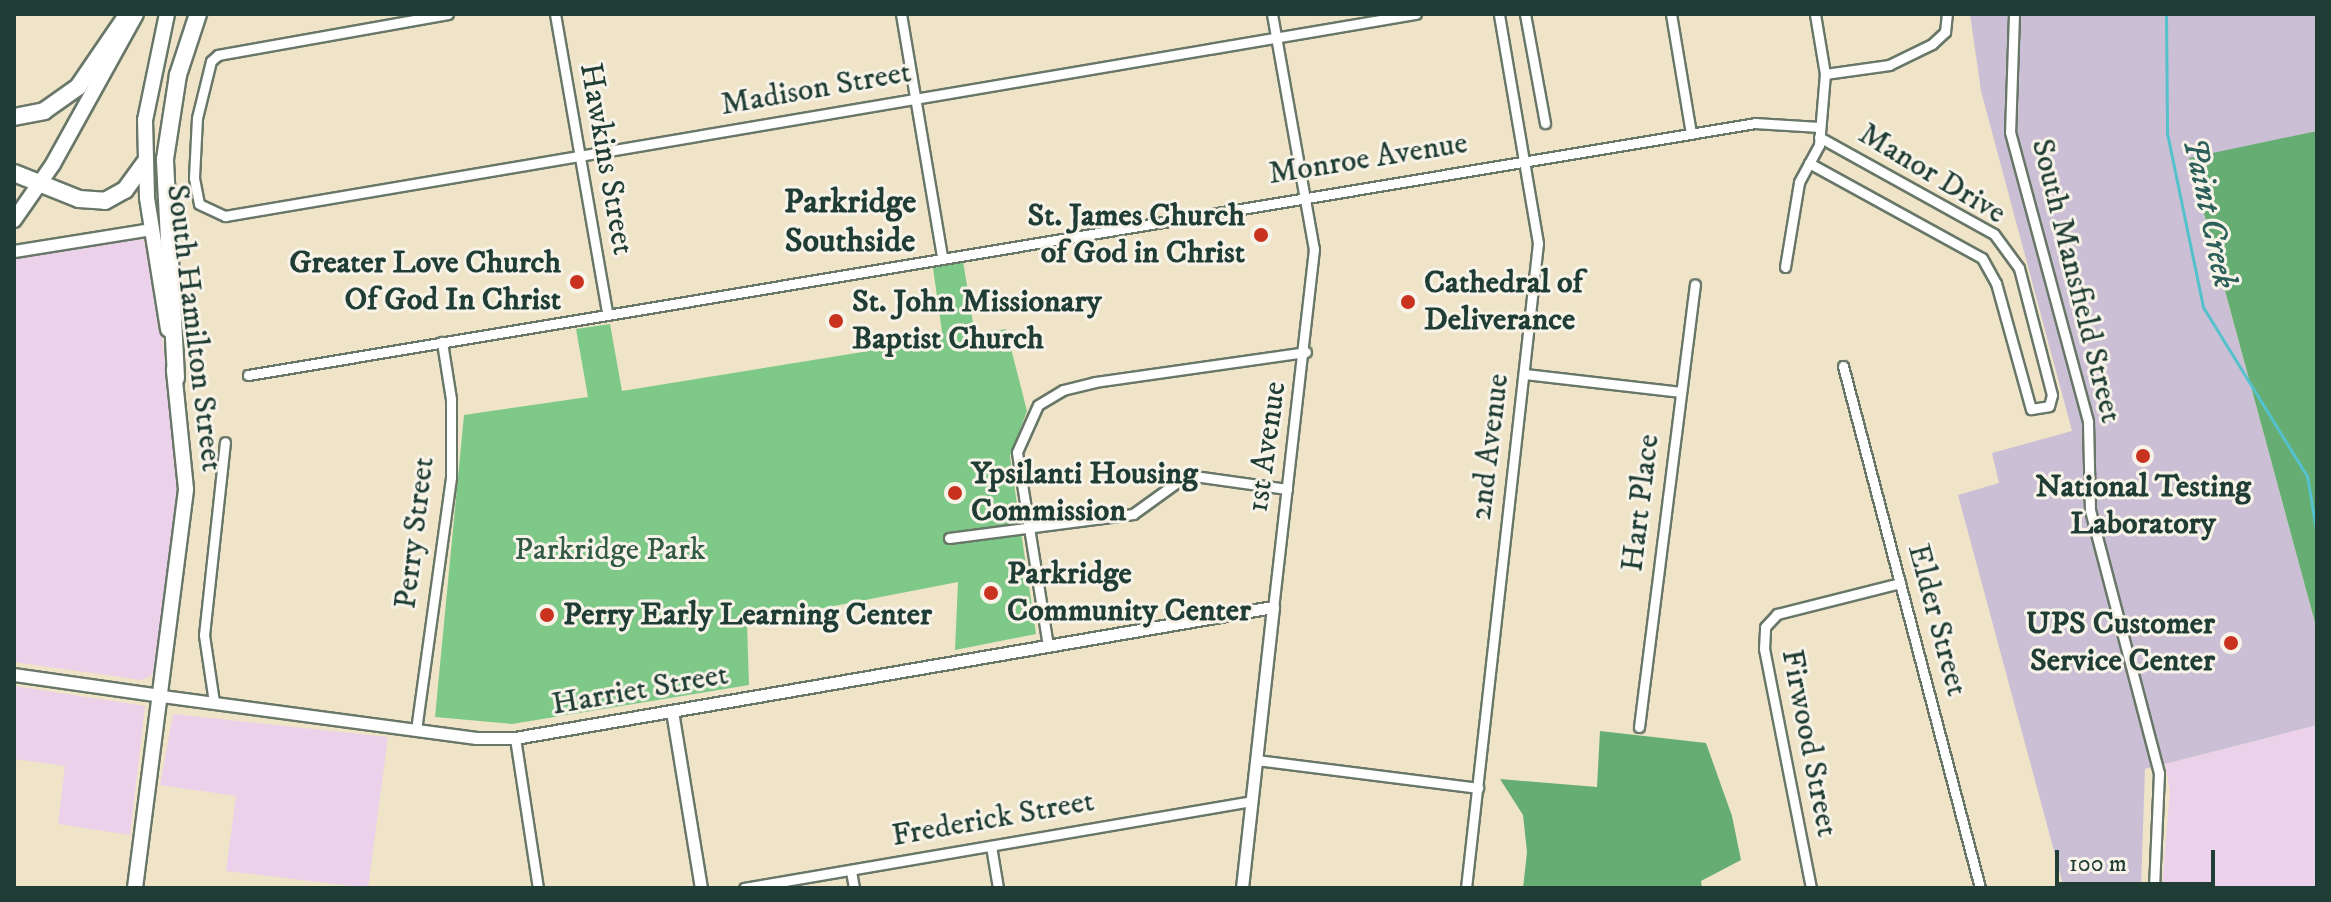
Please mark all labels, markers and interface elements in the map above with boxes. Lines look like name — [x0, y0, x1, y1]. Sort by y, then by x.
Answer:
street label: Madison Street — [718, 53, 914, 125]
street label: Hawkins Street — [570, 60, 642, 258]
street label: Manor Drive — [1851, 115, 2013, 233]
street label: Monroe Avenue — [1266, 124, 1470, 194]
water label: Paint Creek — [2173, 134, 2245, 292]
street label: South Mansfield Street — [2022, 135, 2130, 427]
street label: South Hamilton Street — [157, 182, 231, 474]
district label: Parkridge Southside — [784, 182, 916, 262]
place label: St. James Church of God in Christ — [1027, 198, 1245, 273]
marker: St. James Church of God in Christ — [1252, 226, 1270, 244]
place label: Greater Love Church Of God In Christ — [289, 245, 561, 320]
place label: Cathedral of Deliverance — [1424, 265, 1583, 340]
marker: Greater Love Church Of God In Christ — [568, 273, 586, 291]
place label: St. John Missionary Baptist Church — [852, 284, 1101, 359]
marker: Cathedral of Deliverance — [1399, 293, 1417, 311]
marker: St. John Missionary Baptist Church — [827, 312, 845, 330]
street label: 2nd Avenue — [1462, 371, 1518, 523]
street label: 1st Avenue — [1239, 379, 1295, 515]
street label: Hart Place — [1614, 432, 1668, 574]
marker: National Testing Laboratory — [2134, 447, 2152, 465]
street label: Perry Street — [387, 455, 443, 611]
place label: Ypsilanti Housing Commission — [971, 456, 1198, 531]
place label: National Testing Laboratory — [2035, 469, 2251, 544]
marker: Ypsilanti Housing Commission — [946, 484, 964, 502]
park label: Parkridge Park — [514, 531, 706, 569]
street label: Elder Street — [1898, 540, 1976, 700]
place label: Parkridge Community Center — [1007, 556, 1251, 631]
marker: Parkridge Community Center — [982, 584, 1000, 602]
place label: Perry Early Learning Center — [563, 596, 932, 634]
marker: Perry Early Learning Center — [538, 606, 556, 624]
place label: UPS Customer Service Center — [2026, 606, 2215, 681]
marker: UPS Customer Service Center — [2222, 634, 2240, 652]
street label: Firwood Street — [1772, 646, 1846, 840]
street label: Harriet Street — [549, 656, 731, 724]
street label: Frederick Street — [889, 782, 1097, 856]
scale bar — [2059, 834, 2219, 884]
text: 100 m — [2069, 849, 2127, 879]

